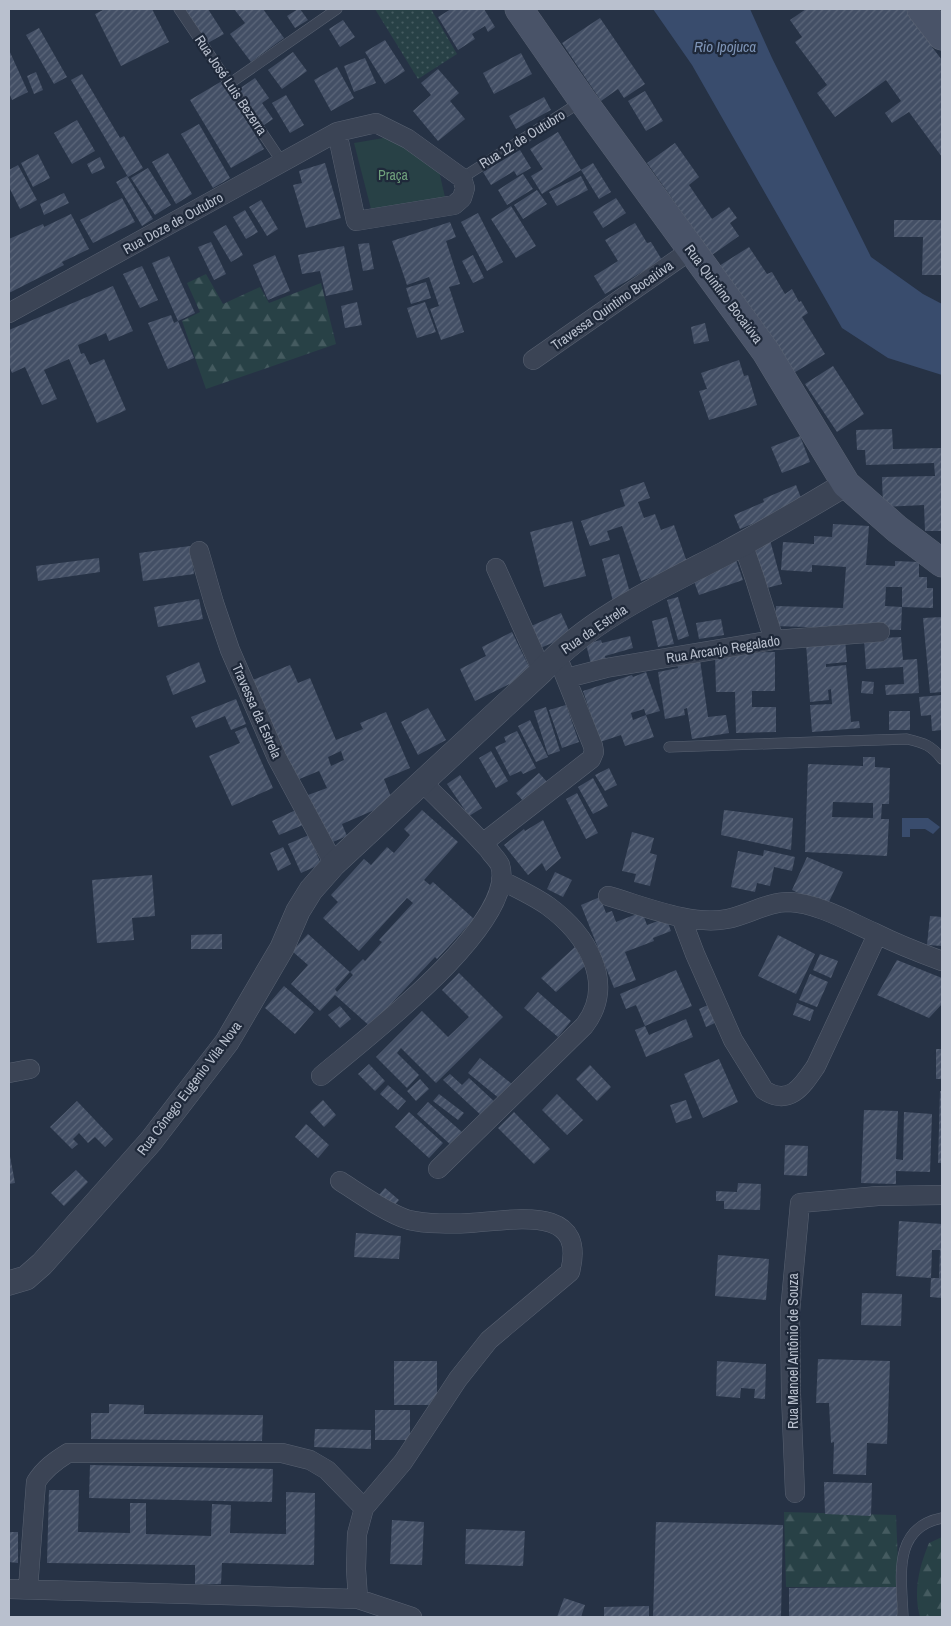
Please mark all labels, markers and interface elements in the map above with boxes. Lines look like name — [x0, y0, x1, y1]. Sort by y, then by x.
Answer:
street label: Rua José Luis Bezerra — [191, 32, 271, 139]
water label: Rio Ipojuca — [694, 36, 756, 57]
street label: Rua 12 de Outubro — [476, 105, 568, 173]
park label: Praça — [378, 166, 409, 184]
street label: Rua Doze de Outubro — [120, 188, 226, 258]
street label: Rua Quintino Bocaiúva — [681, 241, 767, 348]
street label: Travessa Quintino Bocaiúva — [547, 256, 677, 354]
street label: Rua da Estrela — [557, 600, 631, 658]
street label: Rua Arcanjo Regalado — [665, 631, 781, 667]
street label: Travessa da Estrela — [228, 661, 286, 762]
street label: Rua Cônego Eugenio Vila Nova — [133, 1017, 246, 1159]
street label: Rua Manoel Antônio de Souza — [784, 1273, 802, 1429]

